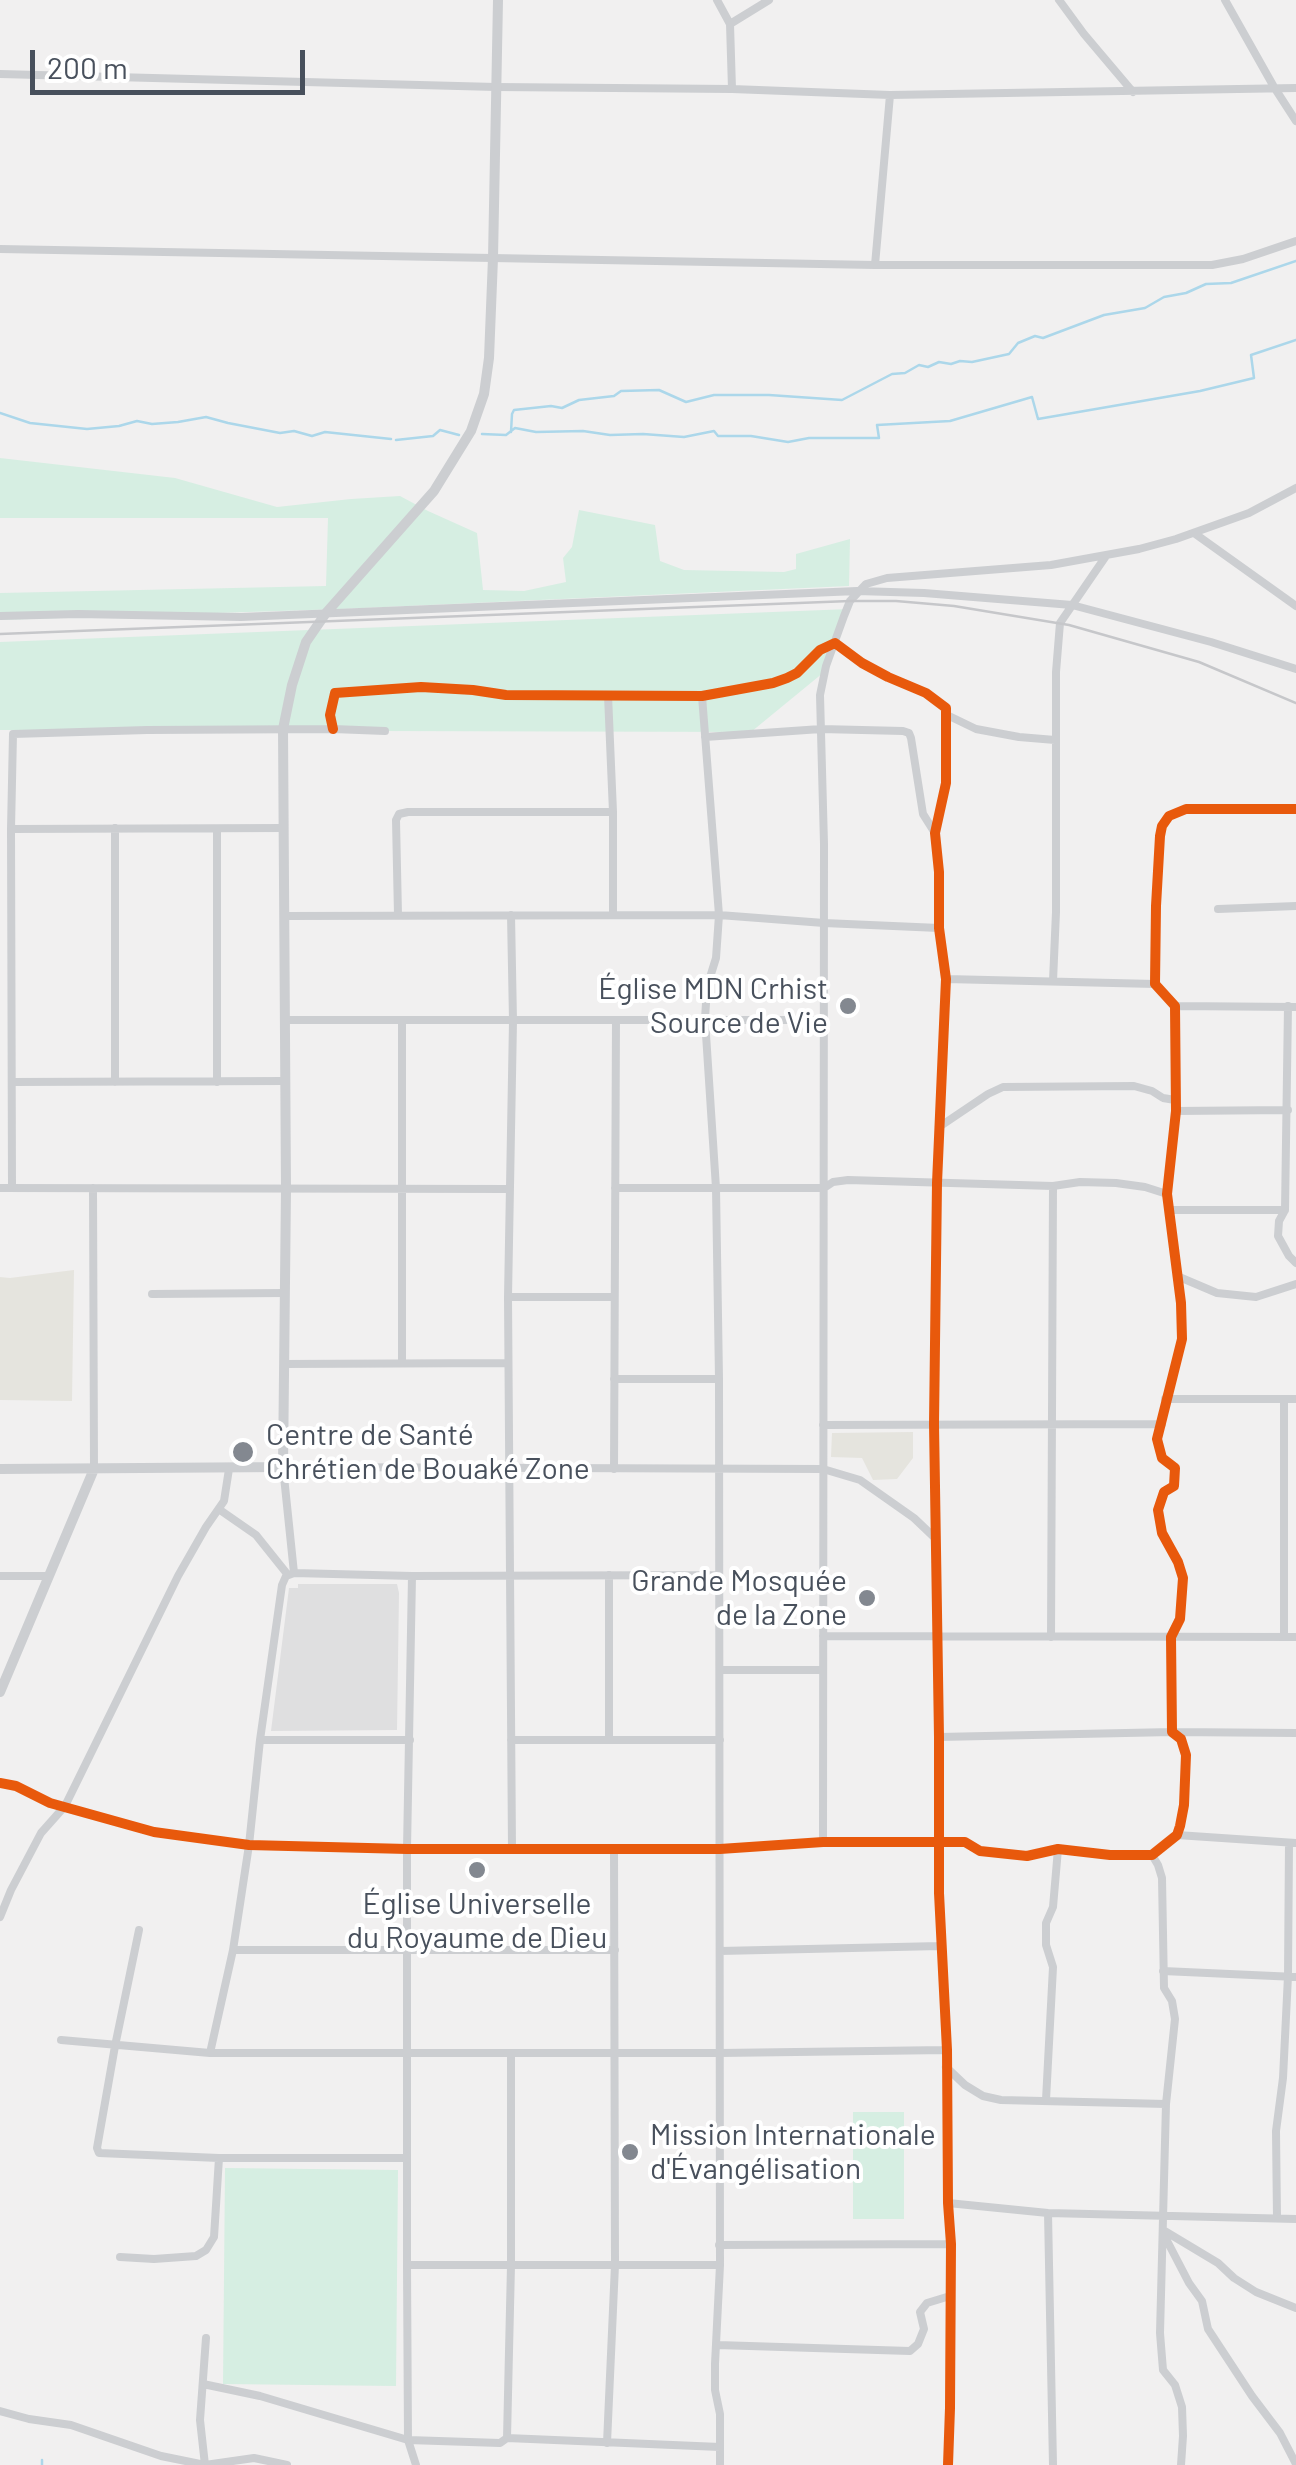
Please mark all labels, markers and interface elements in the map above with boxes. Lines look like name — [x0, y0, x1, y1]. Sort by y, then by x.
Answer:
scale bar — [35, 30, 310, 92]
text: 200 m — [47, 49, 128, 85]
place label: Église MDN Crhist Source de Vie — [598, 971, 828, 1042]
marker: Église MDN Crhist Source de Vie — [837, 995, 859, 1017]
place label: Centre de Santé Chrétien de Bouaké Zone — [266, 1417, 590, 1488]
marker: Centre de Santé Chrétien de Bouaké Zone — [230, 1439, 256, 1465]
place label: Grande Mosquée de la Zone — [631, 1563, 847, 1634]
marker: Grande Mosquée de la Zone — [856, 1587, 878, 1609]
marker: Église Universelle du Royaume de Dieu — [466, 1859, 488, 1881]
place label: Église Universelle du Royaume de Dieu — [347, 1886, 607, 1956]
place label: Mission Internationale d'Évangélisation — [650, 2117, 936, 2188]
marker: Mission Internationale d'Évangélisation — [619, 2141, 641, 2163]

